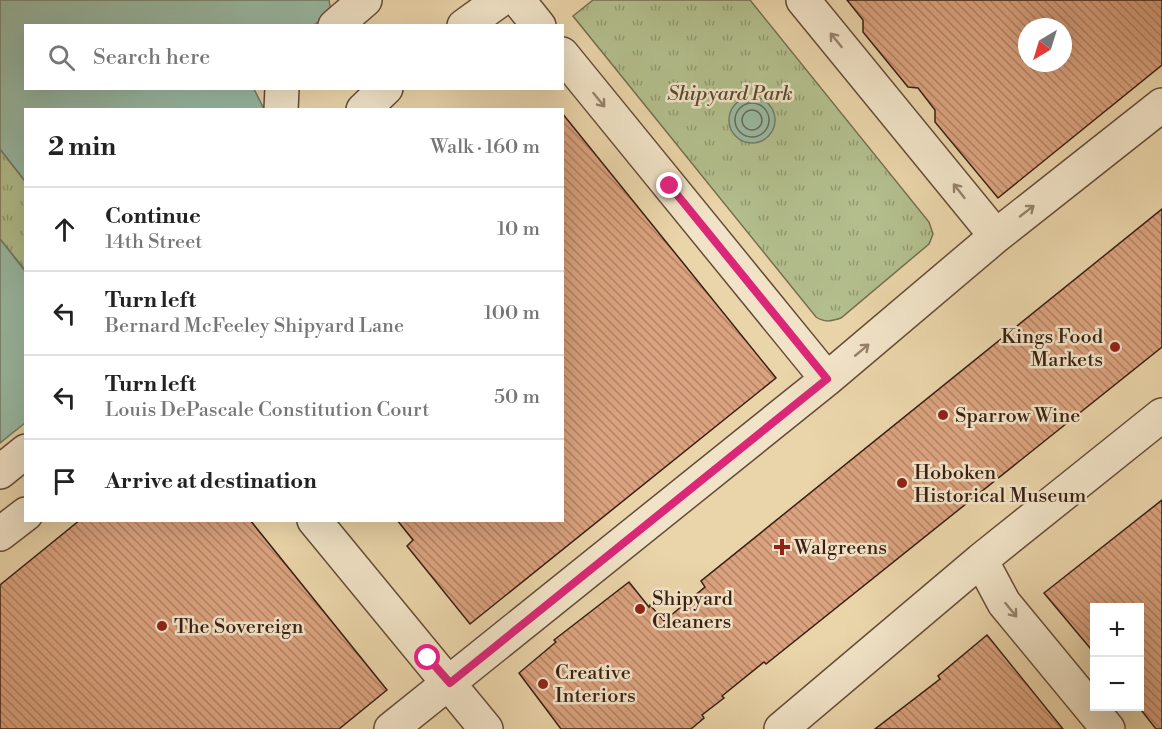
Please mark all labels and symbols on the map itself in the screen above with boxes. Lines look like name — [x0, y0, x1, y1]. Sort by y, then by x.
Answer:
north arrow — [1018, 18, 1072, 72]
one-way arrow — [829, 32, 842, 48]
park label: Shipyard Park — [667, 82, 793, 107]
one-way arrow — [593, 91, 606, 107]
route end — [656, 172, 682, 198]
one-way arrow — [952, 183, 965, 199]
one-way arrow — [1019, 205, 1035, 218]
place label: Kings Food Markets — [1001, 325, 1104, 373]
marker: Kings Food Markets — [1108, 340, 1122, 354]
one-way arrow — [854, 343, 869, 357]
place label: Sparrow Wine — [955, 404, 1080, 429]
marker: Sparrow Wine — [936, 408, 950, 422]
place label: Hoboken Historical Museum — [914, 461, 1087, 509]
marker: Hoboken Historical Museum — [895, 476, 909, 490]
place label: Walgreens — [793, 536, 887, 561]
marker: Walgreens — [775, 540, 789, 554]
place label: Shipyard Cleaners — [652, 587, 733, 635]
marker: Shipyard Cleaners — [633, 602, 647, 616]
one-way arrow — [1004, 602, 1017, 618]
place label: The Sovereign — [174, 615, 303, 640]
marker: The Sovereign — [155, 619, 169, 633]
route start — [414, 644, 440, 670]
place label: Creative Interiors — [555, 661, 636, 709]
marker: Creative Interiors — [536, 677, 550, 691]

